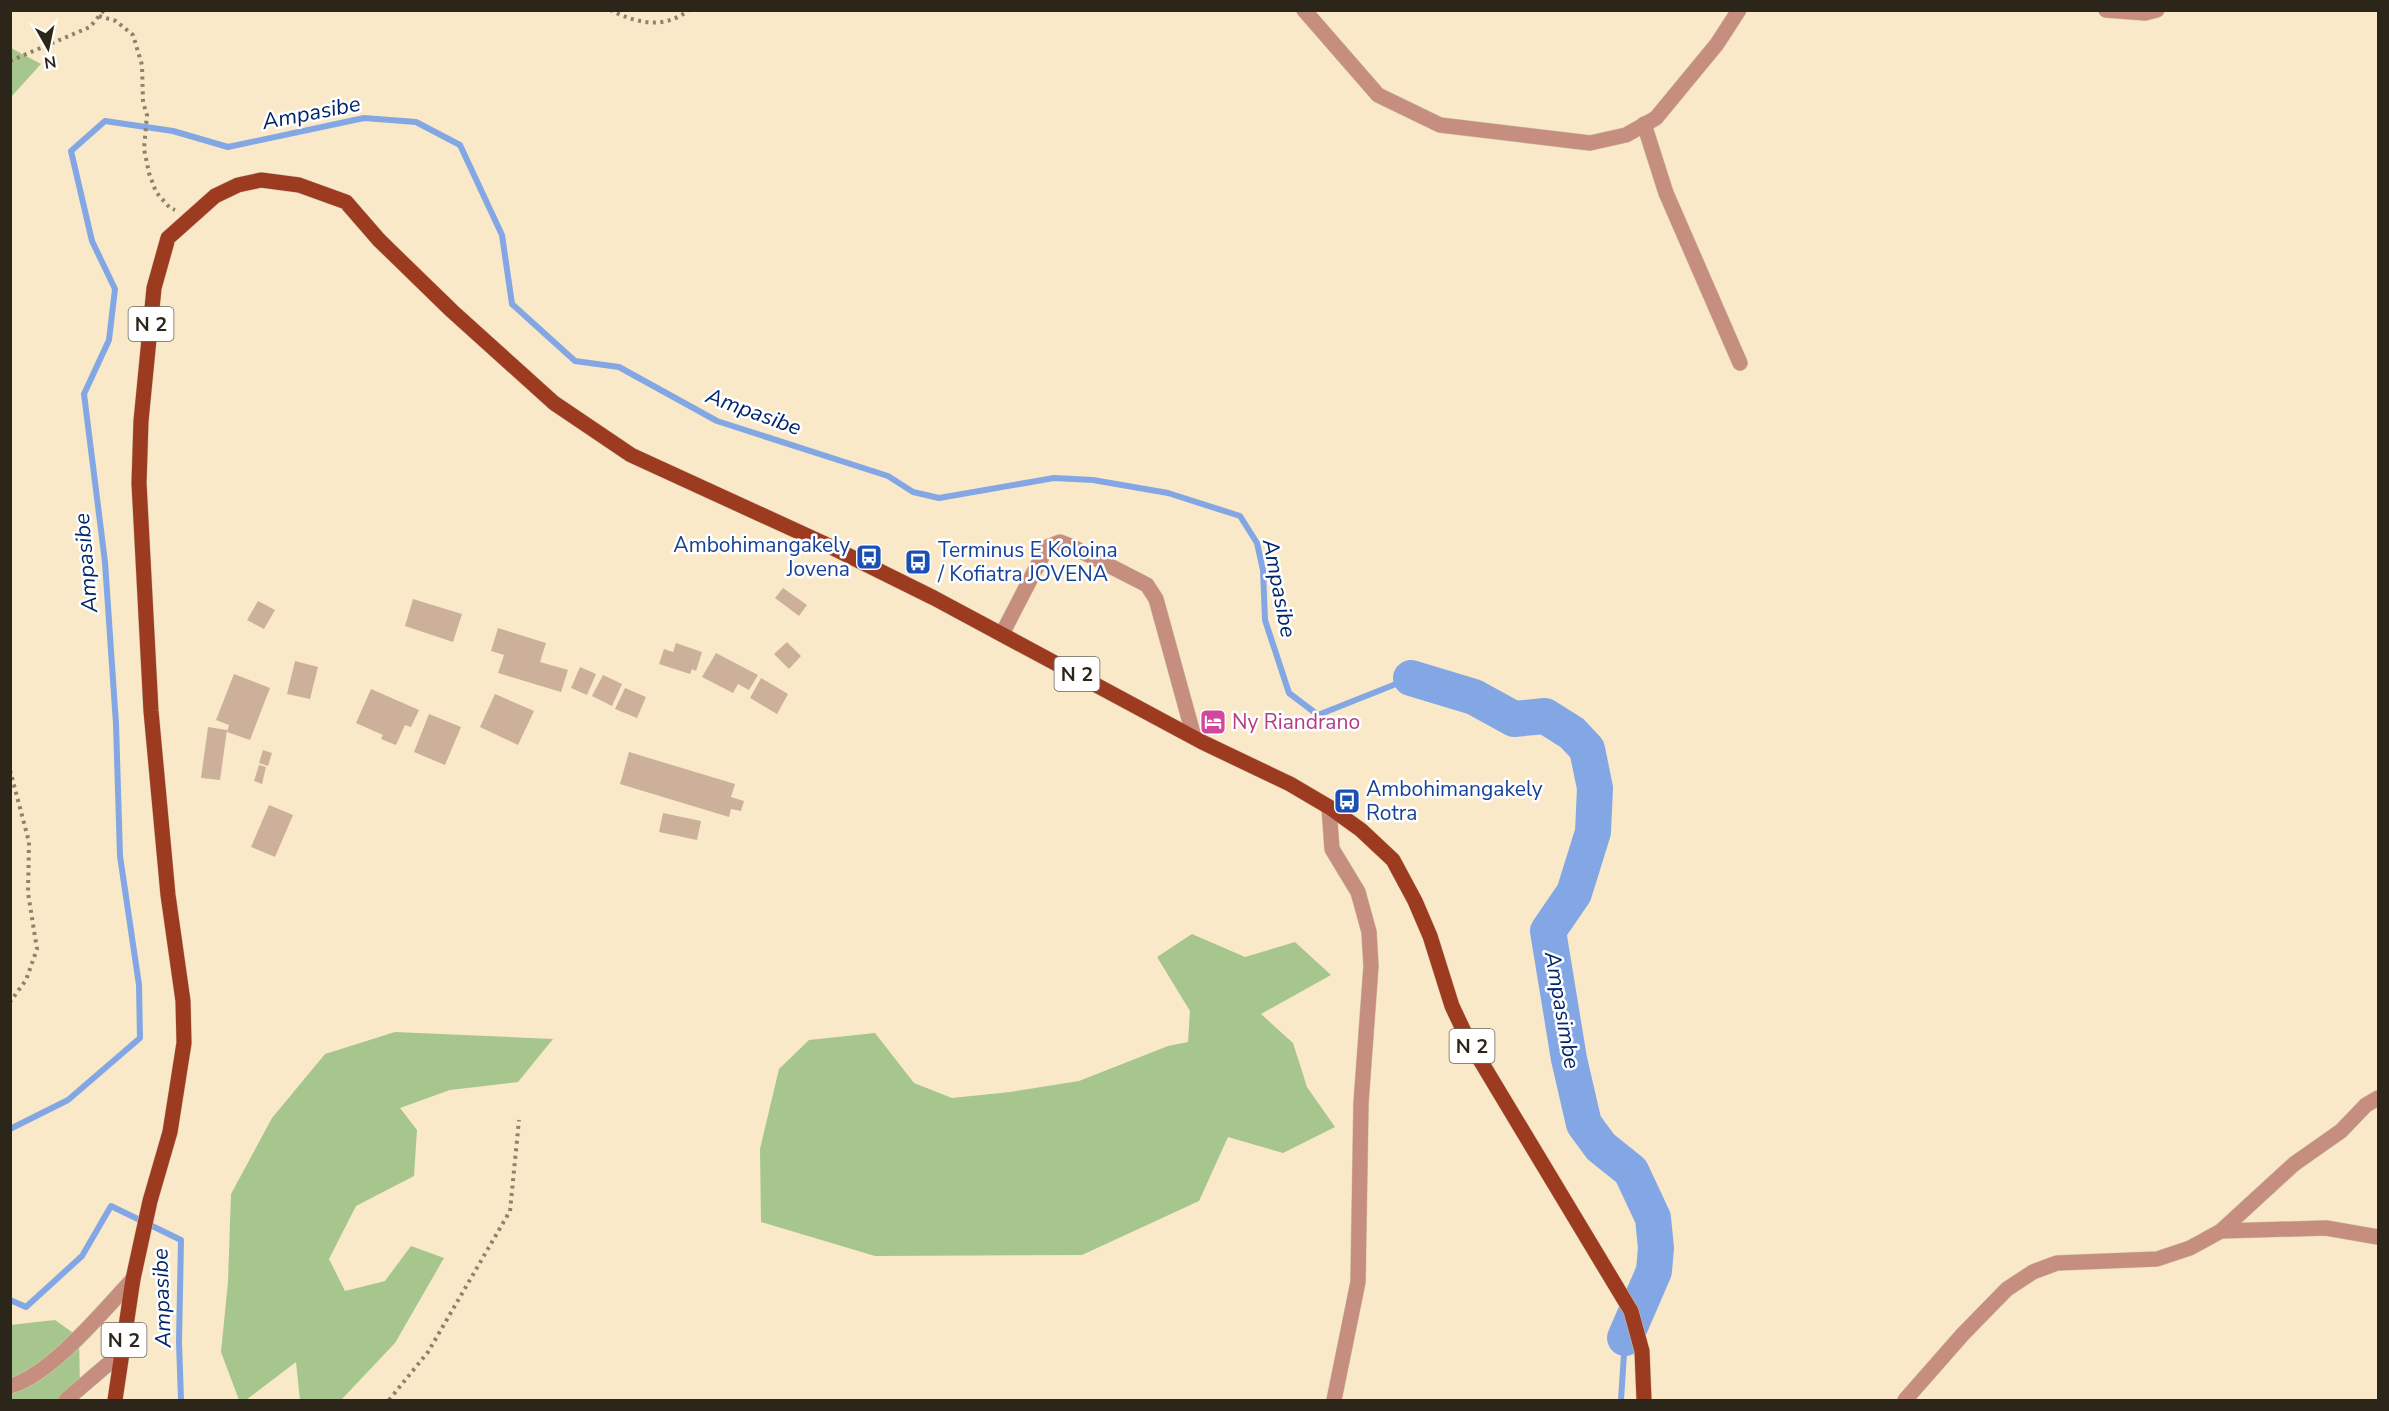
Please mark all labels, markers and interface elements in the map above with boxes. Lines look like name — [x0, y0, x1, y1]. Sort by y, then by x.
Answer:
north arrow — [18, 18, 78, 78]
text: N — [43, 50, 58, 74]
water label: Ampasibe — [258, 89, 363, 137]
road number: N 2 — [128, 307, 174, 341]
water label: Ampasibe — [701, 380, 806, 443]
water label: Ampasibe — [67, 512, 105, 615]
place label: Ambohimangakely Jovena — [673, 531, 850, 583]
water label: Ampasibe — [1255, 535, 1303, 640]
place label: Terminus E Koloina / Kofiatra JOVENA — [937, 536, 1118, 588]
bus stop icon: Ambohimangakely Jovena — [854, 542, 884, 572]
bus stop icon: Terminus E Koloina / Kofiatra JOVENA — [903, 547, 933, 577]
road number: N 2 — [1054, 657, 1100, 691]
hotel icon: Ny Riandrano — [1198, 707, 1228, 737]
place label: Ny Riandrano — [1232, 708, 1360, 736]
place label: Ambohimangakely Rotra — [1366, 775, 1543, 827]
bus stop icon: Ambohimangakely Rotra — [1332, 786, 1362, 816]
water label: Ampasimbe — [1537, 948, 1587, 1071]
road number: N 2 — [1450, 1029, 1494, 1063]
water label: Ampasibe — [145, 1247, 179, 1349]
road number: N 2 — [102, 1323, 146, 1357]

